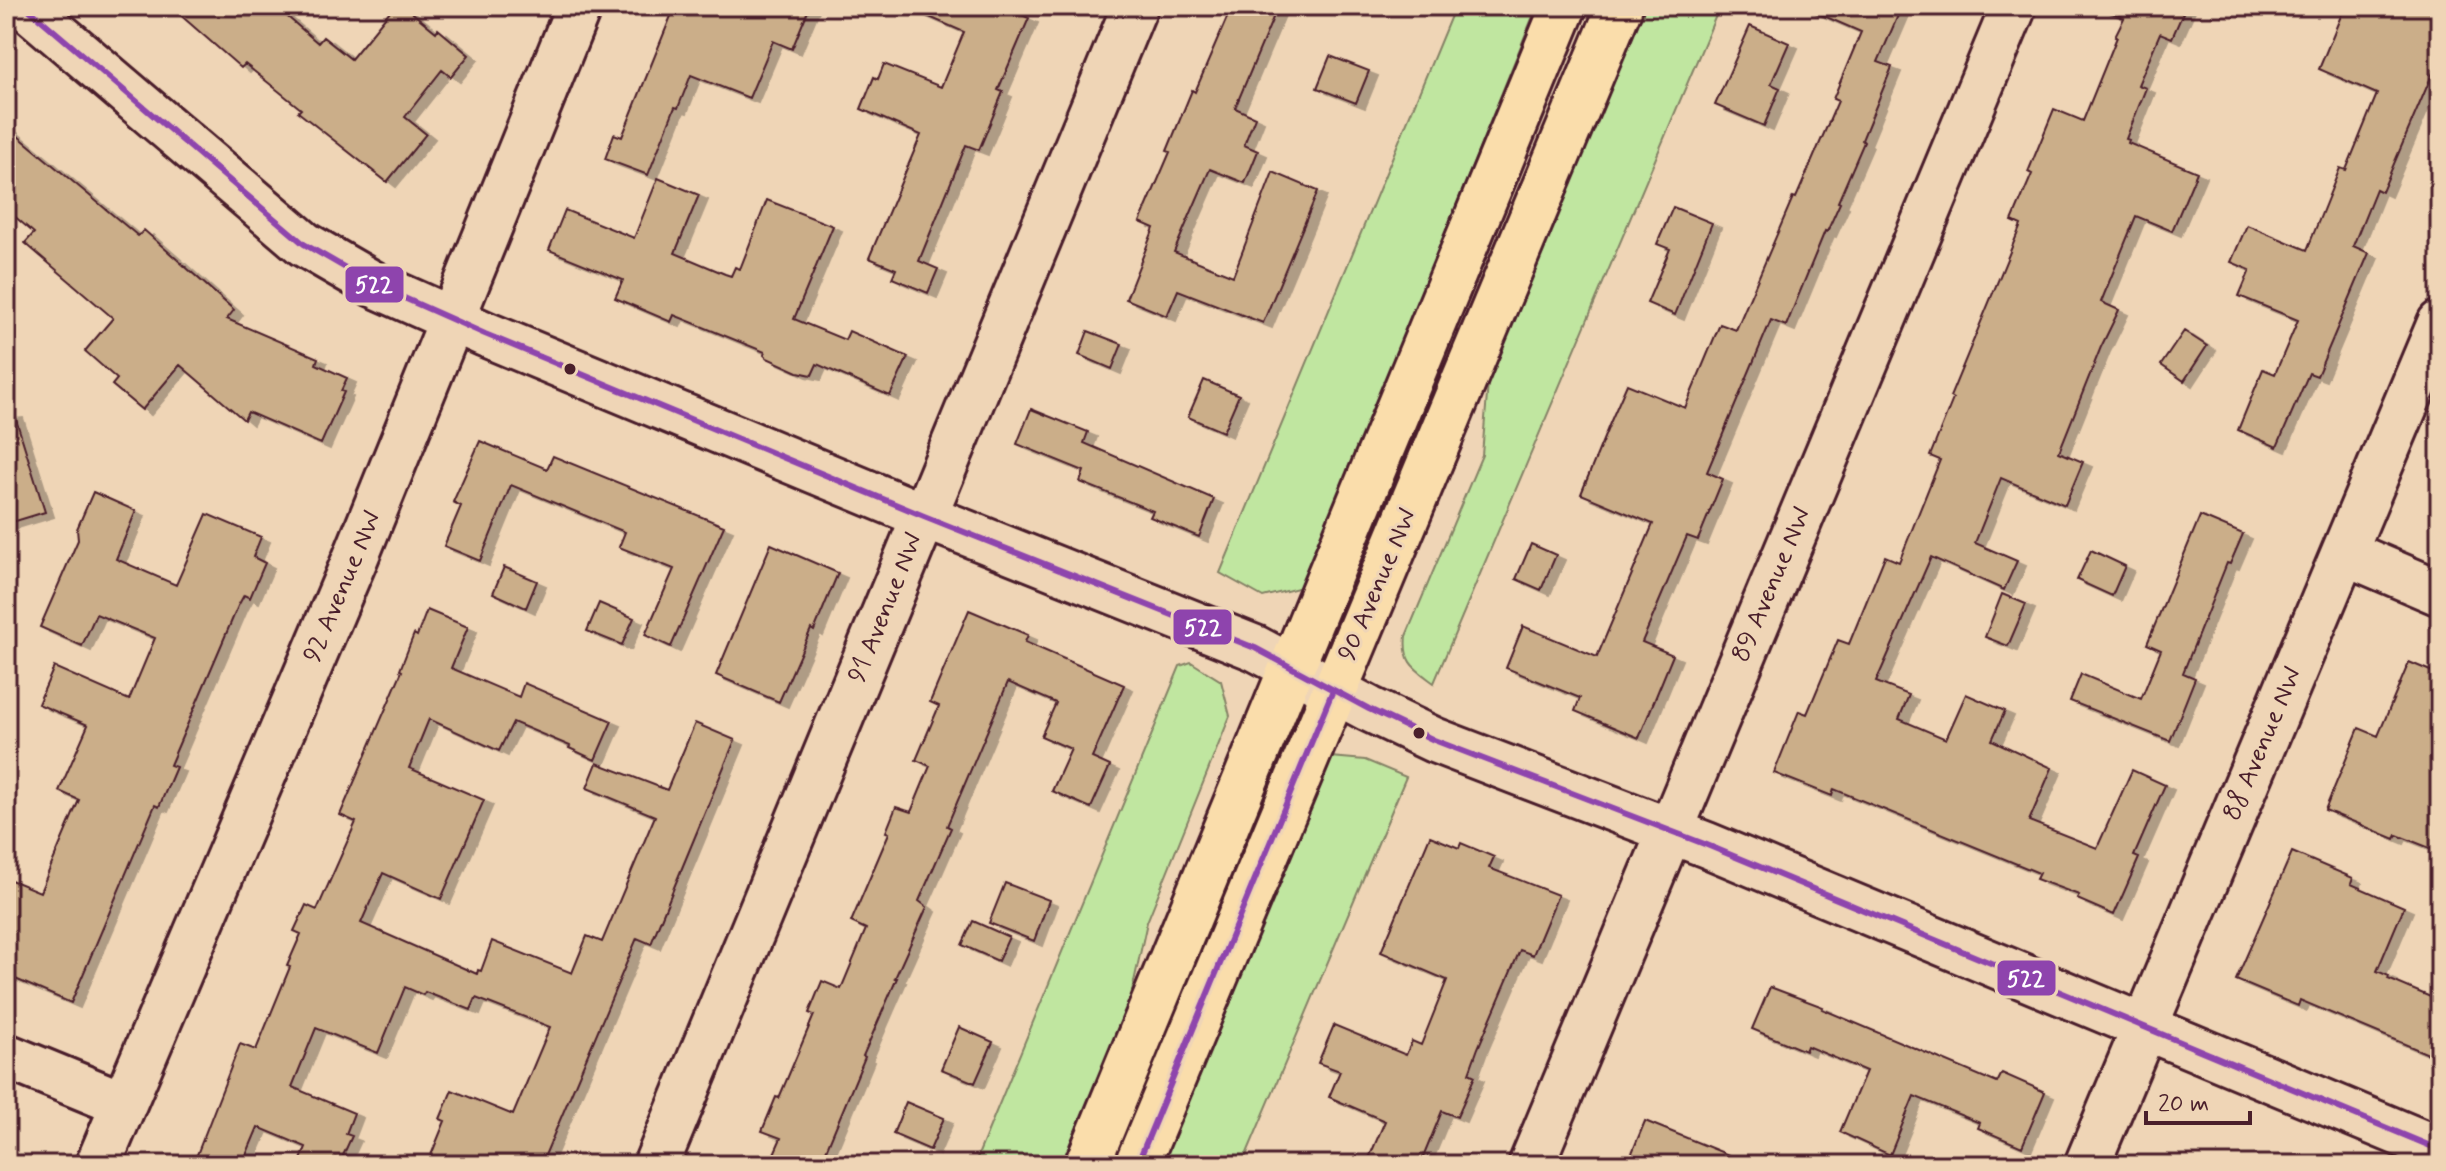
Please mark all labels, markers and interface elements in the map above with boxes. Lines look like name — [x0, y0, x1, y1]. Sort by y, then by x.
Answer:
line badge: 522 — [344, 265, 405, 304]
text: 522 — [355, 272, 393, 300]
unlabelled marker — [562, 361, 578, 377]
street label: 89 Avenue NW — [1724, 503, 1820, 667]
street label: 90 Avenue NW — [1331, 504, 1425, 666]
street label: 92 Avenue NW — [296, 506, 390, 668]
street label: 91 Avenue NW — [841, 528, 931, 688]
line badge: 522 — [1172, 608, 1233, 646]
text: 522 — [1184, 615, 1222, 643]
street label: 88 Avenue NW — [2215, 662, 2311, 826]
unlabelled marker — [1411, 725, 1427, 741]
line badge: 522 — [1996, 959, 2057, 997]
text: 522 — [2007, 966, 2045, 994]
scale bar — [2146, 1075, 2250, 1125]
text: 20 m — [2158, 1089, 2209, 1120]

